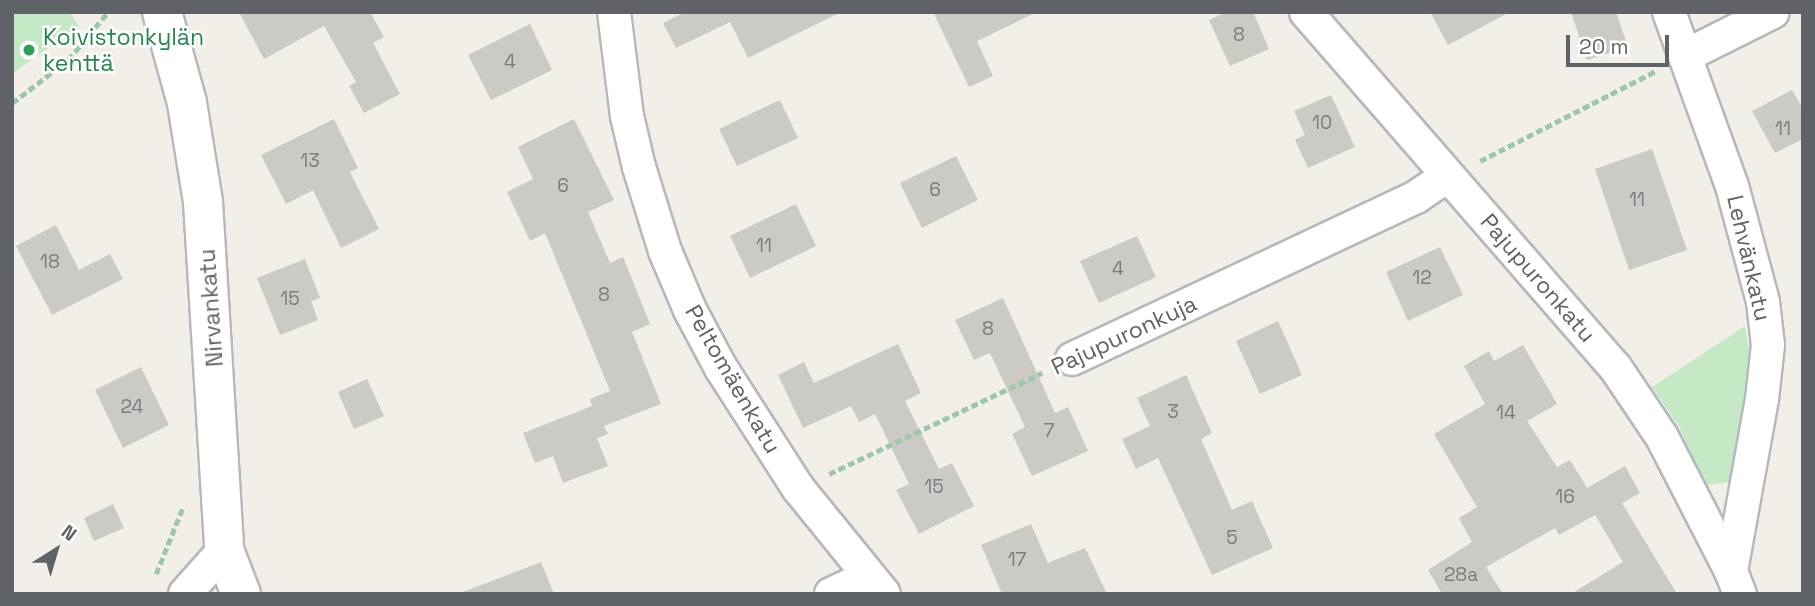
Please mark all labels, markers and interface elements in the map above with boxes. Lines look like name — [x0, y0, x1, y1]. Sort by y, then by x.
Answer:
scale bar — [1570, 21, 1673, 65]
place label: Koivistonkylän kenttä — [43, 23, 204, 77]
house number: 8 — [1233, 24, 1245, 46]
text: 20 m — [1579, 33, 1629, 60]
marker: Koivistonkylän kenttä — [21, 42, 37, 58]
house number: 4 — [504, 51, 516, 73]
house number: 10 — [1312, 112, 1332, 134]
house number: 11 — [1775, 118, 1791, 140]
house number: 13 — [300, 150, 320, 172]
house number: 6 — [557, 175, 569, 197]
house number: 6 — [929, 179, 941, 201]
house number: 11 — [1629, 189, 1645, 211]
street label: Lehvänkatu — [1721, 192, 1777, 324]
street label: Pajupuronkatu — [1475, 208, 1601, 348]
house number: 11 — [756, 235, 772, 257]
street label: Nirvankatu — [193, 248, 229, 368]
house number: 18 — [40, 251, 60, 273]
house number: 4 — [1112, 258, 1124, 280]
house number: 12 — [1412, 267, 1432, 289]
house number: 8 — [598, 284, 610, 306]
house number: 15 — [280, 288, 300, 310]
street label: Pajupuronkuja — [1047, 289, 1201, 381]
street label: Peltomäenkatu — [679, 300, 787, 458]
house number: 8 — [982, 318, 994, 340]
house number: 24 — [121, 396, 143, 418]
house number: 3 — [1167, 401, 1179, 423]
house number: 14 — [1496, 402, 1516, 424]
house number: 7 — [1044, 420, 1054, 442]
house number: 15 — [924, 476, 944, 498]
house number: 16 — [1555, 486, 1575, 508]
north arrow — [21, 515, 91, 585]
text: N — [56, 519, 82, 547]
house number: 5 — [1226, 527, 1238, 549]
house number: 17 — [1008, 549, 1026, 571]
house number: 28a — [1444, 564, 1478, 586]

